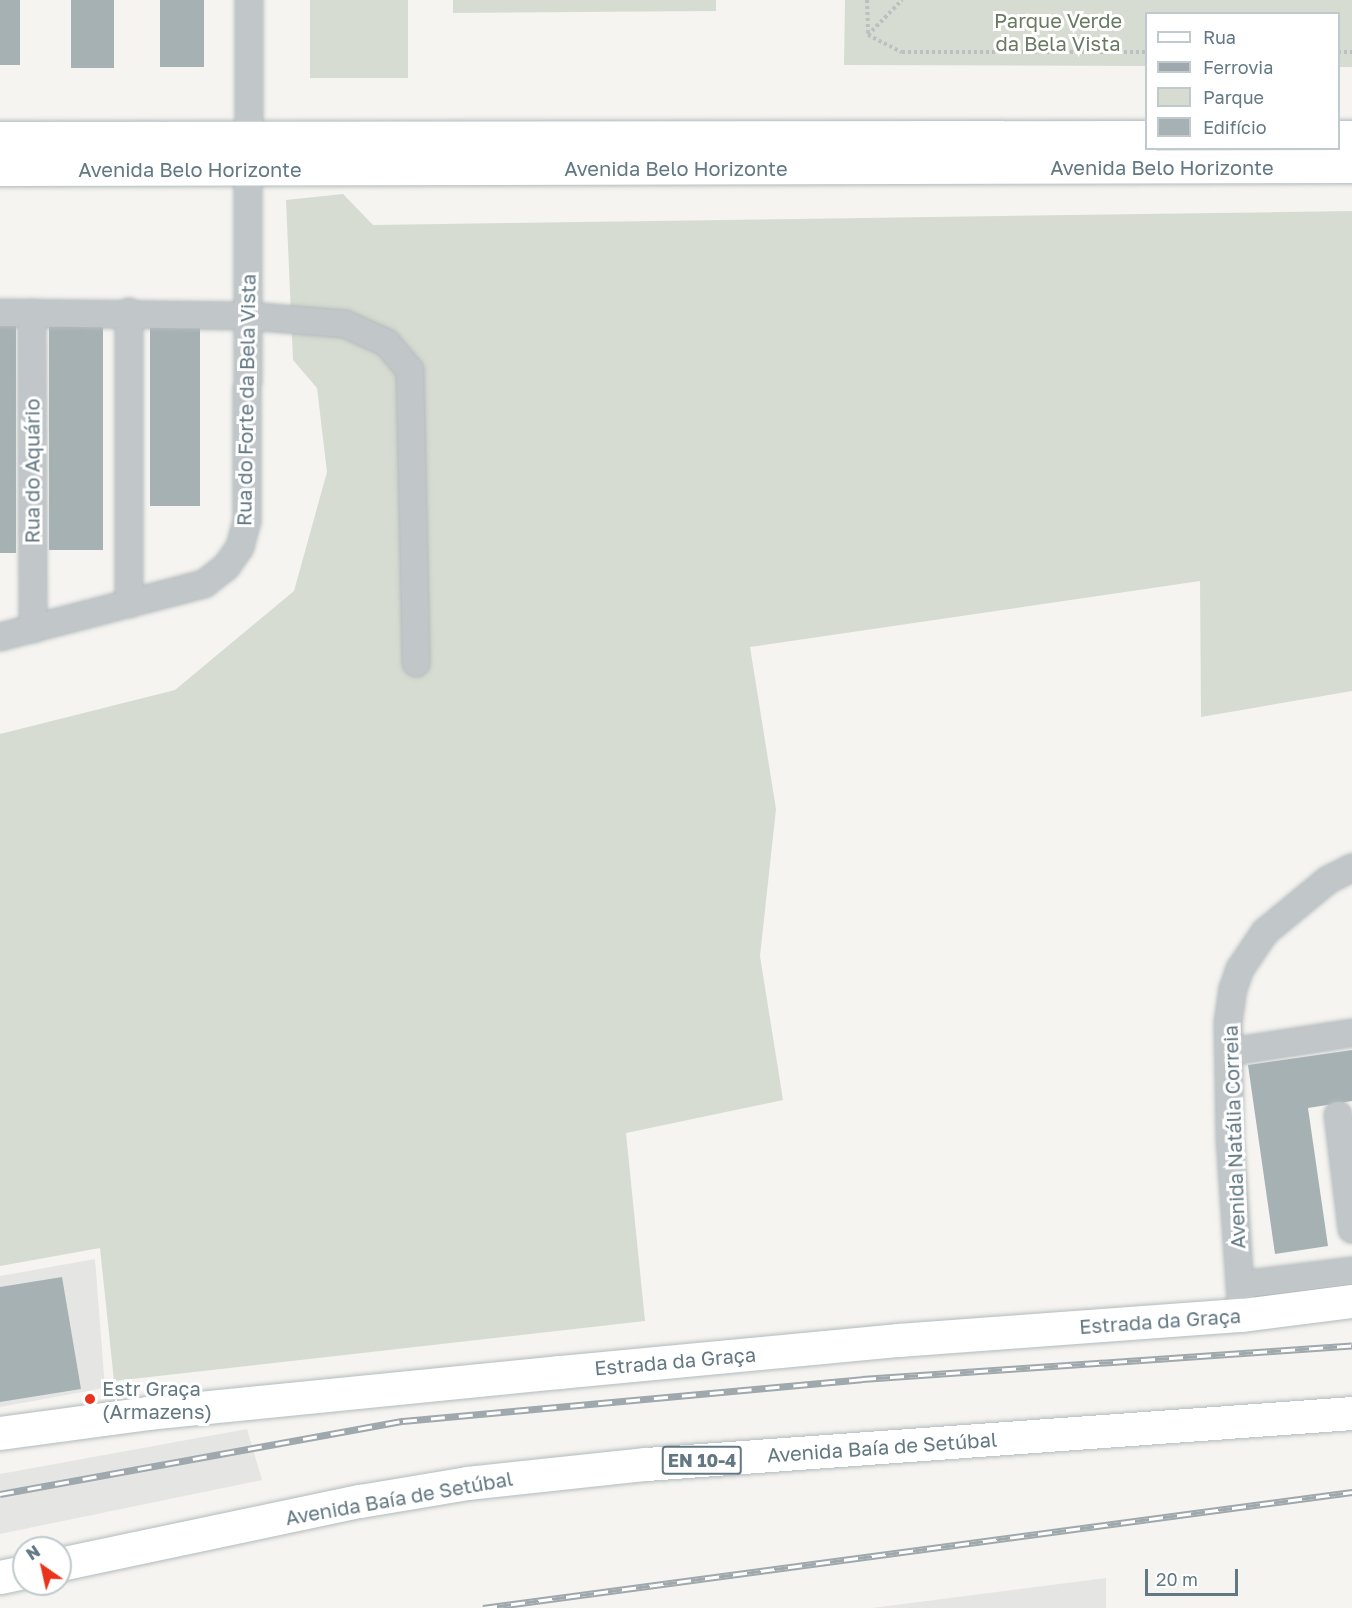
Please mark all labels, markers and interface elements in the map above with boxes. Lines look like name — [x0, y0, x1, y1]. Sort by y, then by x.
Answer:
park label: Parque Verde da Bela Vista — [994, 9, 1122, 56]
legend — [1145, 12, 1340, 150]
text: Rua — [1203, 26, 1236, 48]
text: Ferrovia — [1203, 56, 1273, 78]
text: Parque — [1203, 86, 1264, 108]
text: Edifício — [1203, 116, 1267, 138]
street label: Avenida Belo Horizonte — [1050, 155, 1274, 179]
street label: Avenida Belo Horizonte — [564, 156, 788, 180]
street label: Avenida Belo Horizonte — [78, 157, 302, 181]
street label: Rua do Forte da Bela Vista — [232, 274, 260, 526]
street label: Rua do Aquário — [20, 399, 44, 543]
street label: Avenida Natália Correia — [1218, 1025, 1250, 1249]
street label: Estrada da Graça — [1078, 1303, 1242, 1339]
street label: Estrada da Graça — [593, 1342, 757, 1380]
place label: Estr Graça (Armazens) — [102, 1376, 212, 1423]
marker: Estr Graça (Armazens) — [83, 1392, 97, 1406]
street label: Avenida Baía de Setúbal — [766, 1427, 998, 1467]
road number: EN 10-4 — [662, 1445, 742, 1475]
street label: Avenida Baía de Setúbal — [283, 1466, 515, 1530]
north arrow — [12, 1536, 72, 1596]
text: N — [22, 1541, 44, 1564]
scale bar — [1148, 1557, 1241, 1595]
text: 20 m — [1156, 1568, 1198, 1590]

